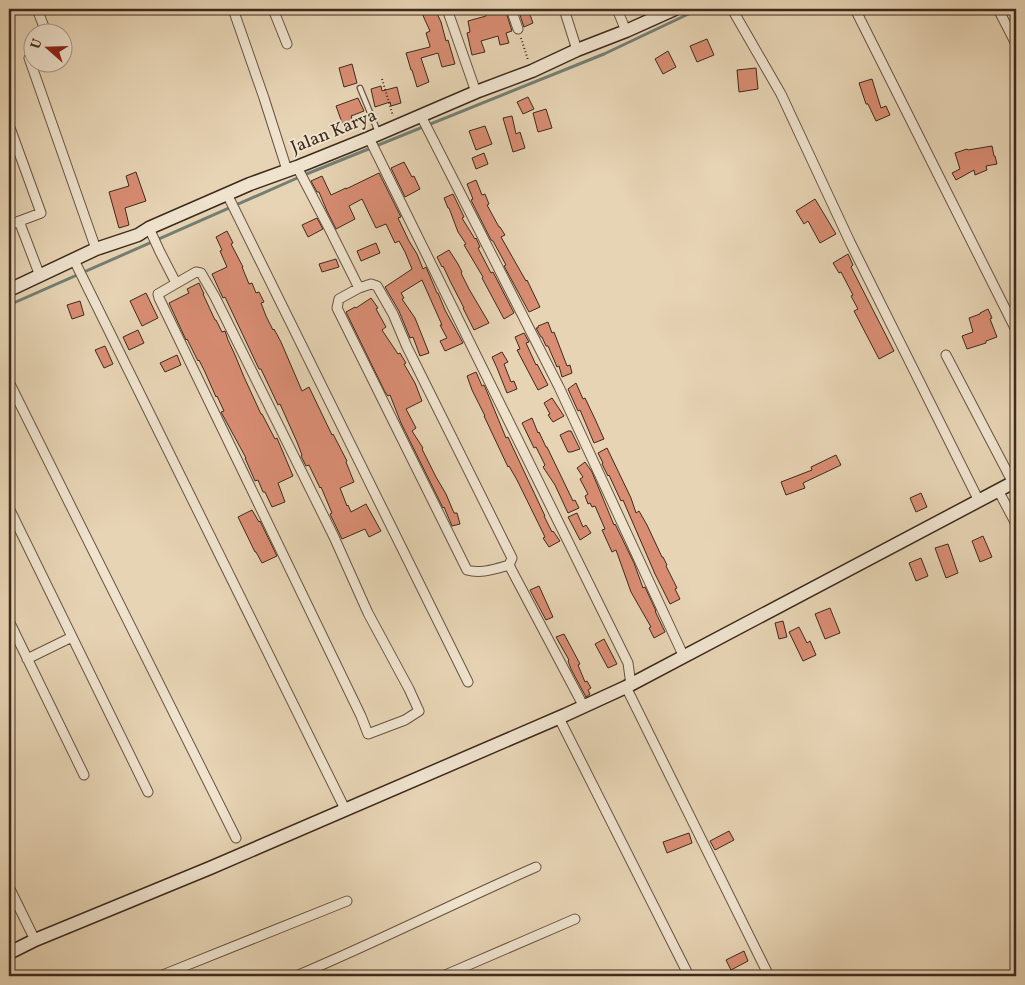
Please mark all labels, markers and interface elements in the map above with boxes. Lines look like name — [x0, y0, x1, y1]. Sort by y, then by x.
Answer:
north arrow — [22, 22, 72, 72]
text: U — [27, 36, 48, 52]
street label: Jalan Karya — [287, 103, 381, 161]

